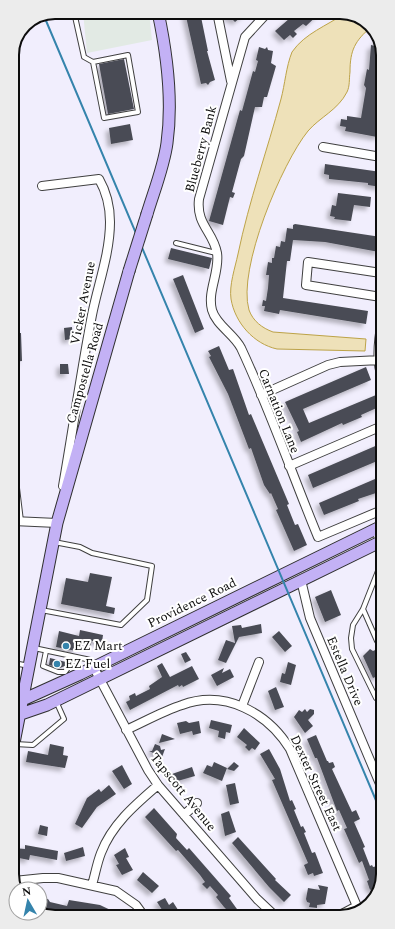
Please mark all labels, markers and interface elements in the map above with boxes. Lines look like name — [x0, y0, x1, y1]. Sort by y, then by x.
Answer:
street label: Blueberry Bank — [180, 103, 222, 195]
street label: Vicker Avenue — [65, 260, 101, 346]
street label: Campostella Road — [61, 320, 109, 426]
street label: Carnation Lane — [253, 366, 305, 456]
street label: Providence Road — [144, 573, 240, 633]
street label: Estella Drive — [321, 633, 369, 709]
place label: EZ Mart — [74, 636, 123, 656]
marker: EZ Mart — [61, 641, 71, 651]
place label: EZ Fuel — [65, 654, 111, 674]
marker: EZ Fuel — [52, 659, 62, 669]
street label: Dexter Street East — [285, 732, 347, 835]
street label: Tapscott Avenue — [145, 748, 221, 836]
north arrow — [8, 881, 48, 921]
text: N — [21, 883, 32, 901]

